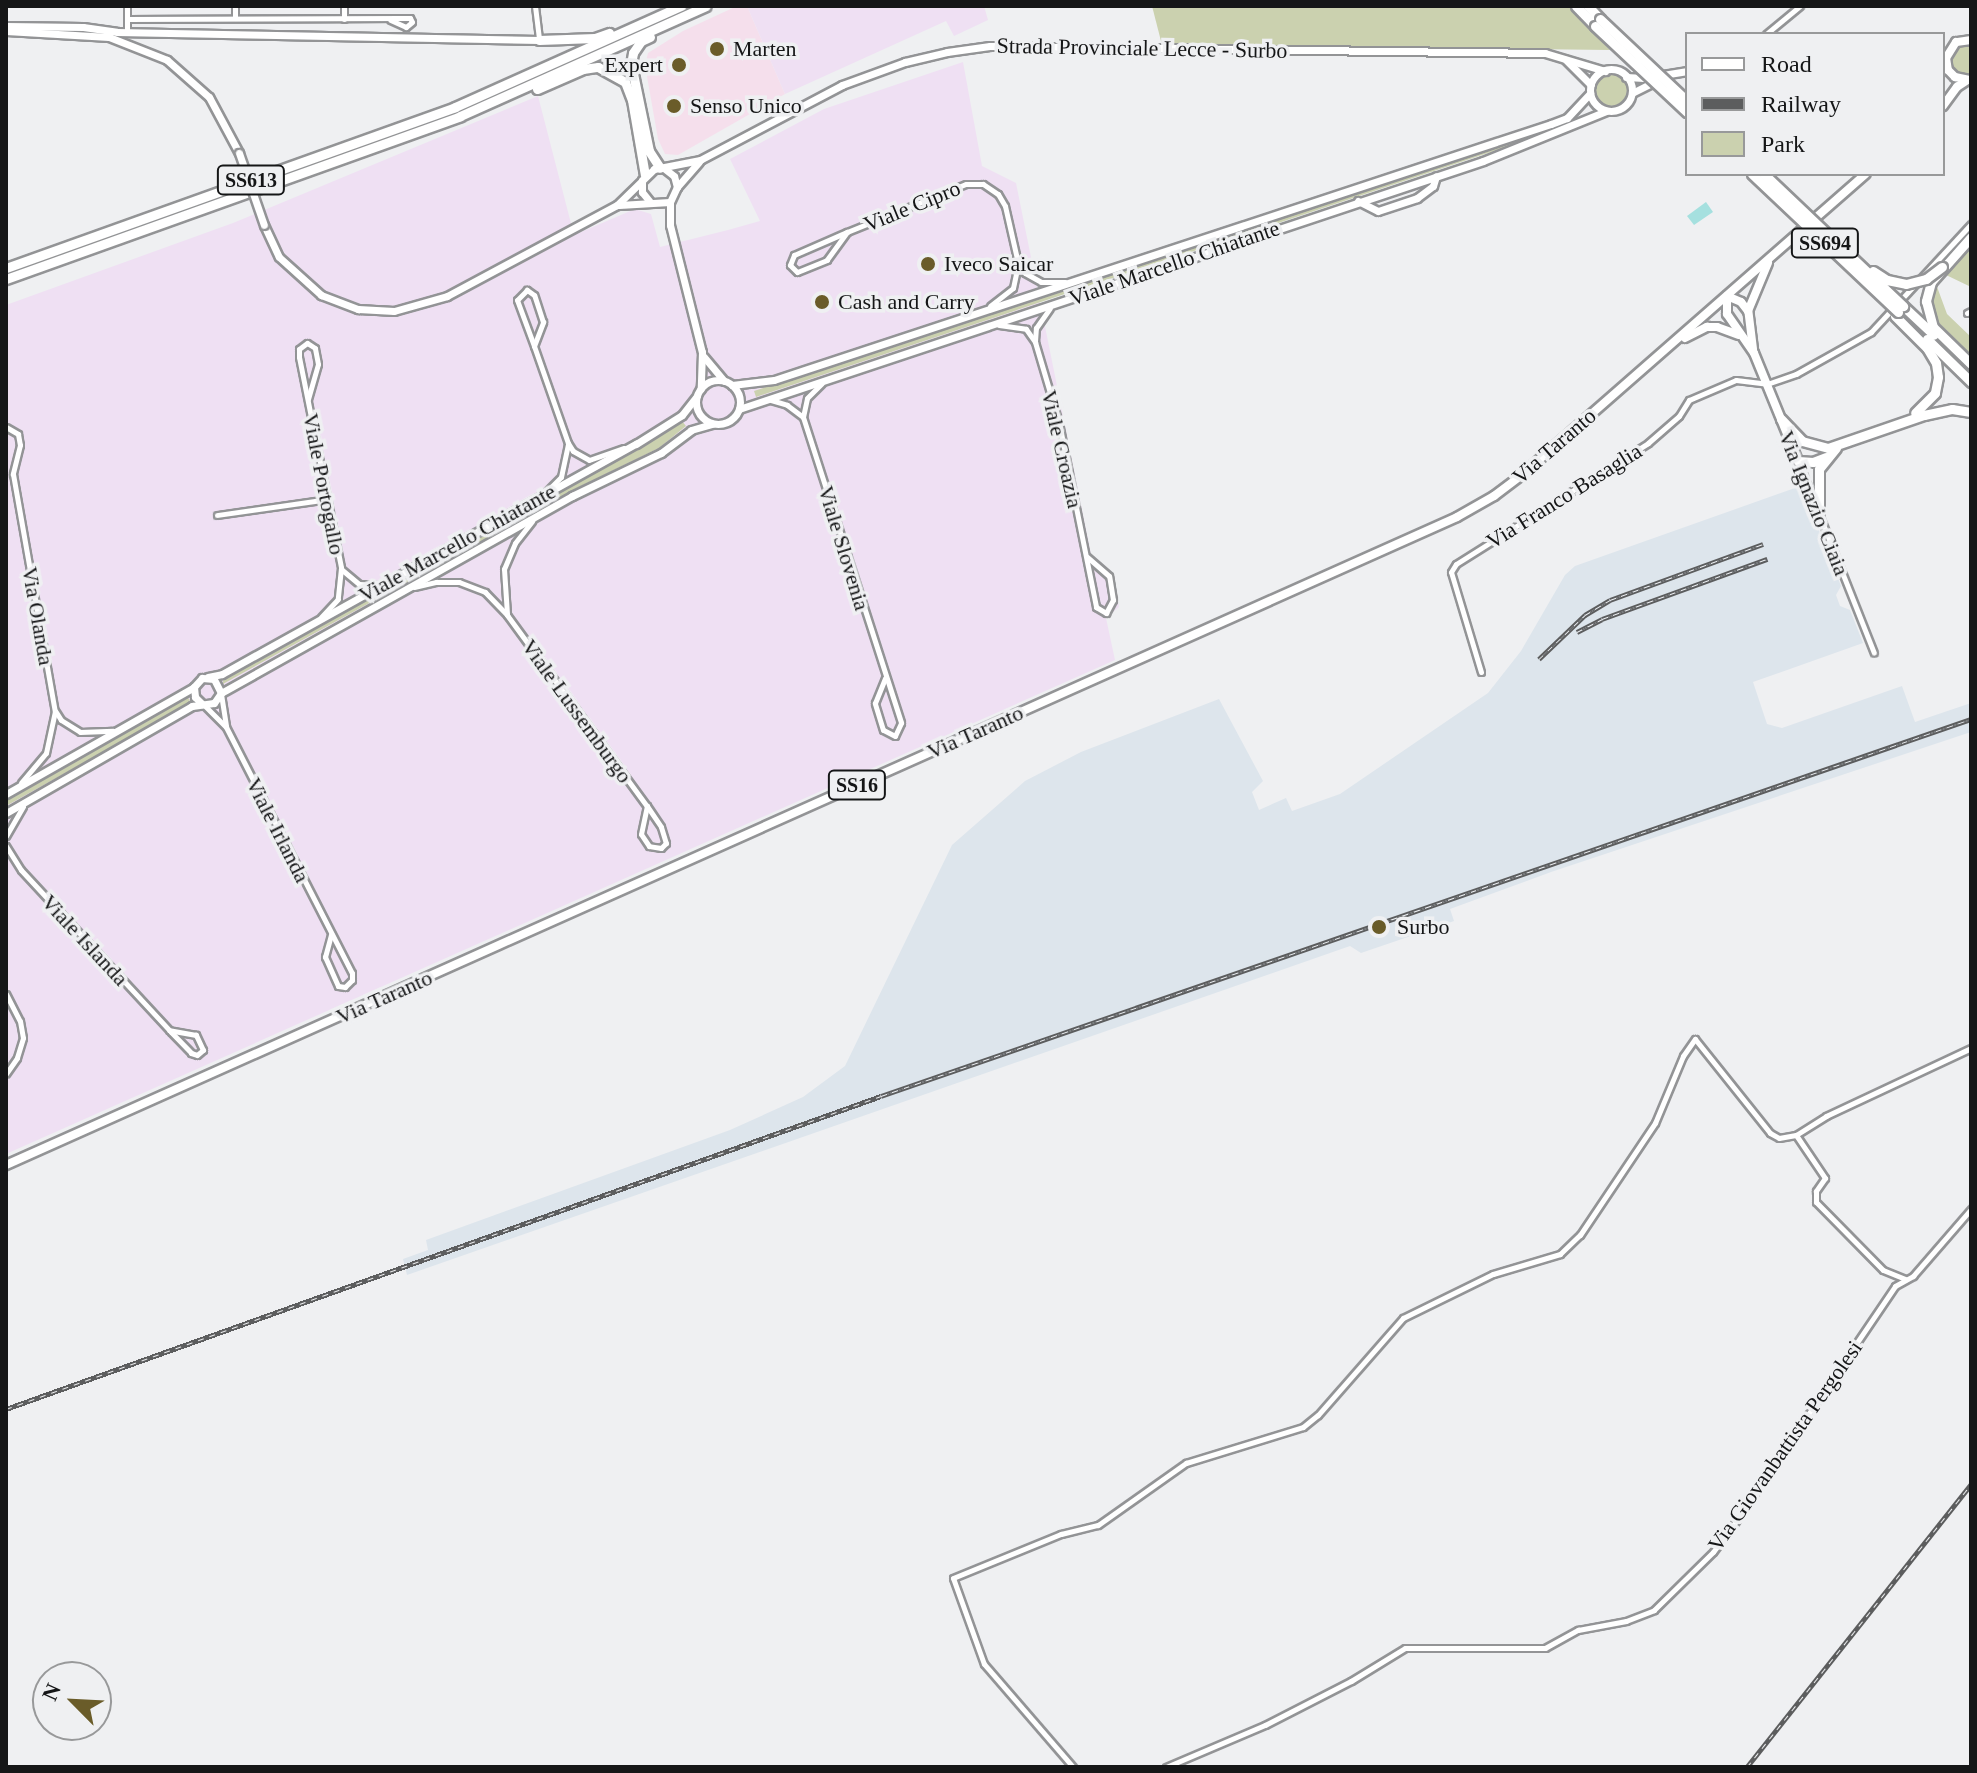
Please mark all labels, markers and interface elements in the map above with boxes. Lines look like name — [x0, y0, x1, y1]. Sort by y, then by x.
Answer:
street label: Strada Provinciale Lecce - Surbo — [996, 32, 1288, 64]
legend — [1685, 32, 1945, 176]
place label: Marten — [733, 36, 797, 62]
marker: Marten — [708, 40, 726, 58]
text: Road — [1761, 51, 1812, 77]
place label: Expert — [604, 52, 663, 78]
marker: Expert — [670, 56, 688, 74]
text: Railway — [1761, 91, 1841, 117]
place label: Senso Unico — [690, 93, 802, 119]
marker: Senso Unico — [665, 97, 683, 115]
text: Park — [1761, 131, 1805, 157]
road number: SS613 — [215, 164, 287, 196]
street label: Viale Cipro — [860, 175, 964, 237]
street label: Viale Marcello Chiatante — [1065, 215, 1283, 311]
road number: SS694 — [1789, 227, 1861, 259]
place label: Iveco Saicar — [944, 251, 1053, 277]
marker: Iveco Saicar — [919, 255, 937, 273]
place label: Cash and Carry — [838, 289, 975, 315]
marker: Cash and Carry — [813, 293, 831, 311]
street label: Viale Croazia — [1036, 387, 1088, 511]
street label: Via Taranto — [1507, 402, 1601, 490]
street label: Viale Portogallo — [297, 411, 351, 557]
street label: Via Ignazio Ciaia — [1773, 427, 1855, 579]
street label: Via Franco Basaglia — [1481, 438, 1647, 554]
street label: Viale Marcello Chiatante — [354, 478, 560, 608]
street label: Viale Slovenia — [813, 483, 875, 613]
street label: Via Olanda — [16, 565, 60, 667]
street label: Viale Lussemburgo — [516, 634, 638, 788]
street label: Via Taranto — [923, 699, 1027, 765]
road number: SS16 — [827, 769, 887, 801]
street label: Viale Irlanda — [240, 773, 316, 887]
street label: Viale Islanda — [36, 889, 134, 991]
place label: Surbo — [1397, 914, 1450, 940]
marker: Surbo — [1368, 916, 1390, 938]
street label: Via Taranto — [332, 964, 436, 1030]
street label: Via Giovanbattista Pergolesi — [1702, 1336, 1868, 1556]
north arrow — [32, 1661, 112, 1741]
text: N — [37, 1680, 66, 1704]

